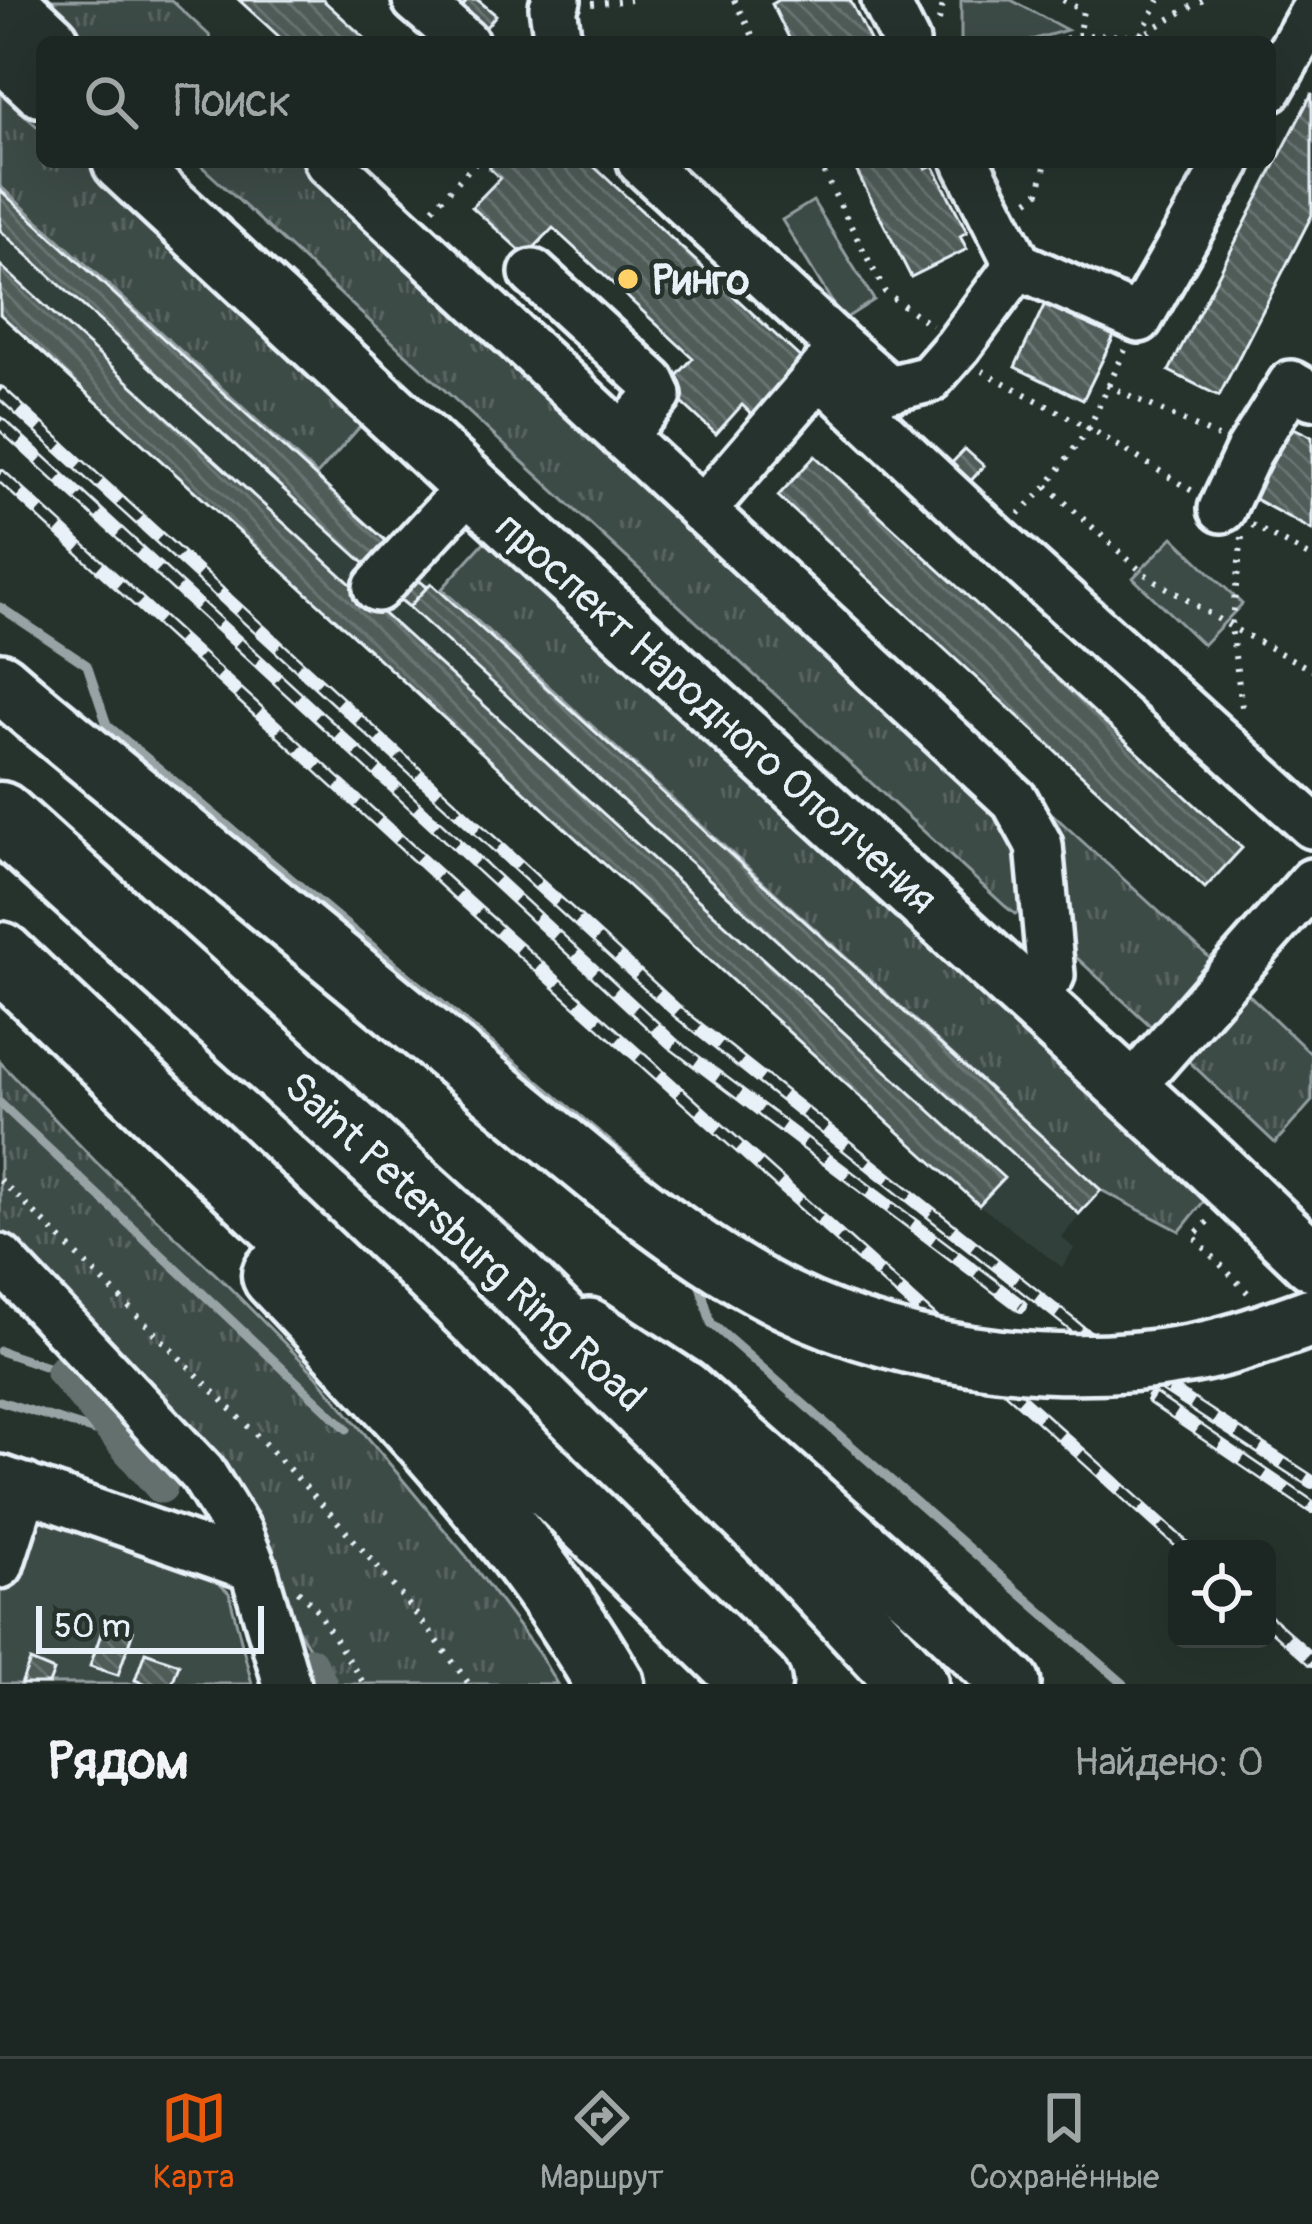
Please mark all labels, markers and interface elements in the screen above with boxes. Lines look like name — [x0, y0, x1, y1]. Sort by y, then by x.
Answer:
search box — [36, 36, 1276, 168]
icon: search — [78, 69, 144, 135]
text: Поиск — [174, 74, 291, 130]
place label: Ринго — [652, 255, 750, 307]
marker: Ринго — [615, 266, 641, 292]
street label: проспект Народного Ополчения — [484, 501, 947, 926]
street label: Saint Petersburg Ring Road — [273, 1061, 656, 1423]
map controls — [1168, 1540, 1276, 1648]
button: locate — [1168, 1540, 1276, 1648]
scale bar — [36, 1600, 264, 1653]
text: 50 m — [54, 1606, 131, 1647]
text: Рядом — [48, 1730, 189, 1794]
text: Найдено: 0 — [1074, 1738, 1264, 1787]
tab: Карта — [153, 2085, 234, 2198]
tab: Маршрут — [540, 2085, 664, 2198]
tab: Сохранённые — [969, 2085, 1159, 2198]

